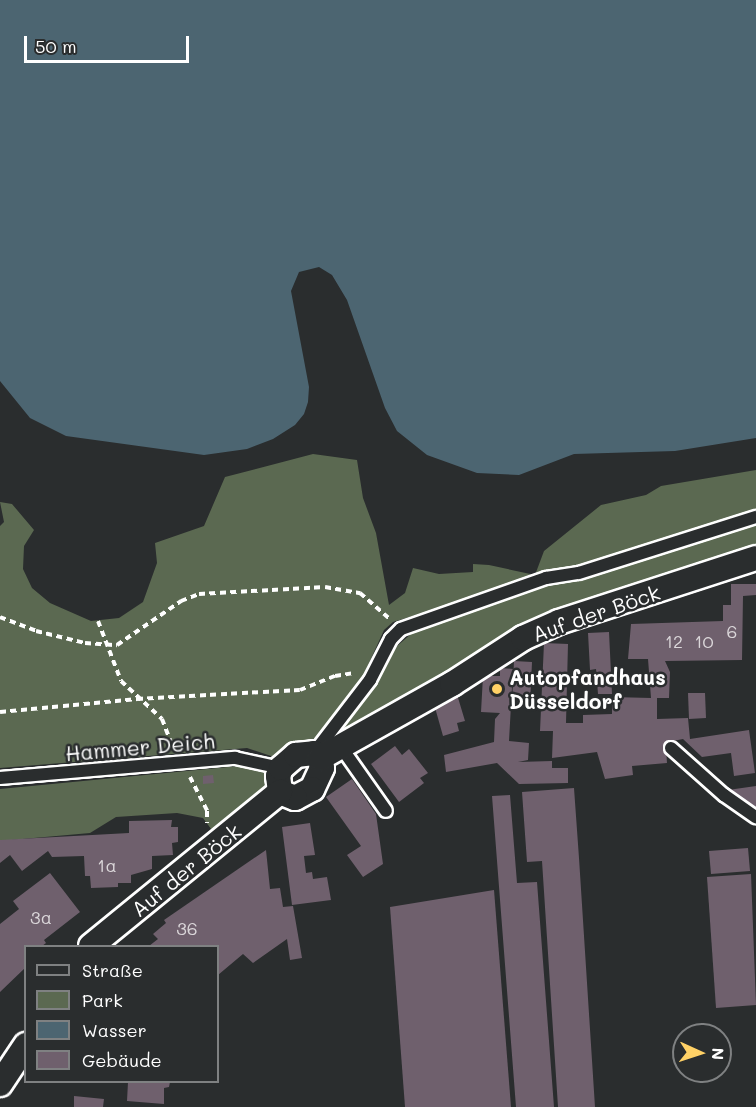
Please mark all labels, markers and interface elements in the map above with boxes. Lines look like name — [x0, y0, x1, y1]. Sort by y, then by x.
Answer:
scale bar — [27, 24, 192, 62]
text: 50 m — [35, 34, 77, 58]
street label: Auf der Böck — [529, 579, 663, 647]
house number: 6 — [727, 620, 737, 642]
house number: 12 — [665, 630, 683, 652]
house number: 10 — [694, 630, 714, 652]
place label: Autopfandhaus Düsseldorf — [509, 664, 666, 714]
marker: Autopfandhaus Düsseldorf — [490, 682, 504, 696]
street label: Hammer Deich — [64, 728, 216, 766]
street label: Auf der Böck — [126, 818, 246, 922]
house number: 1a — [97, 854, 117, 876]
house number: 3a — [30, 906, 52, 928]
house number: 36 — [176, 917, 198, 939]
legend — [24, 945, 219, 1083]
text: Straße — [82, 958, 143, 982]
text: Park — [82, 988, 123, 1012]
text: Wasser — [82, 1018, 147, 1042]
north arrow — [672, 1023, 732, 1083]
text: N — [708, 1047, 729, 1060]
text: Gebäude — [82, 1048, 162, 1072]

